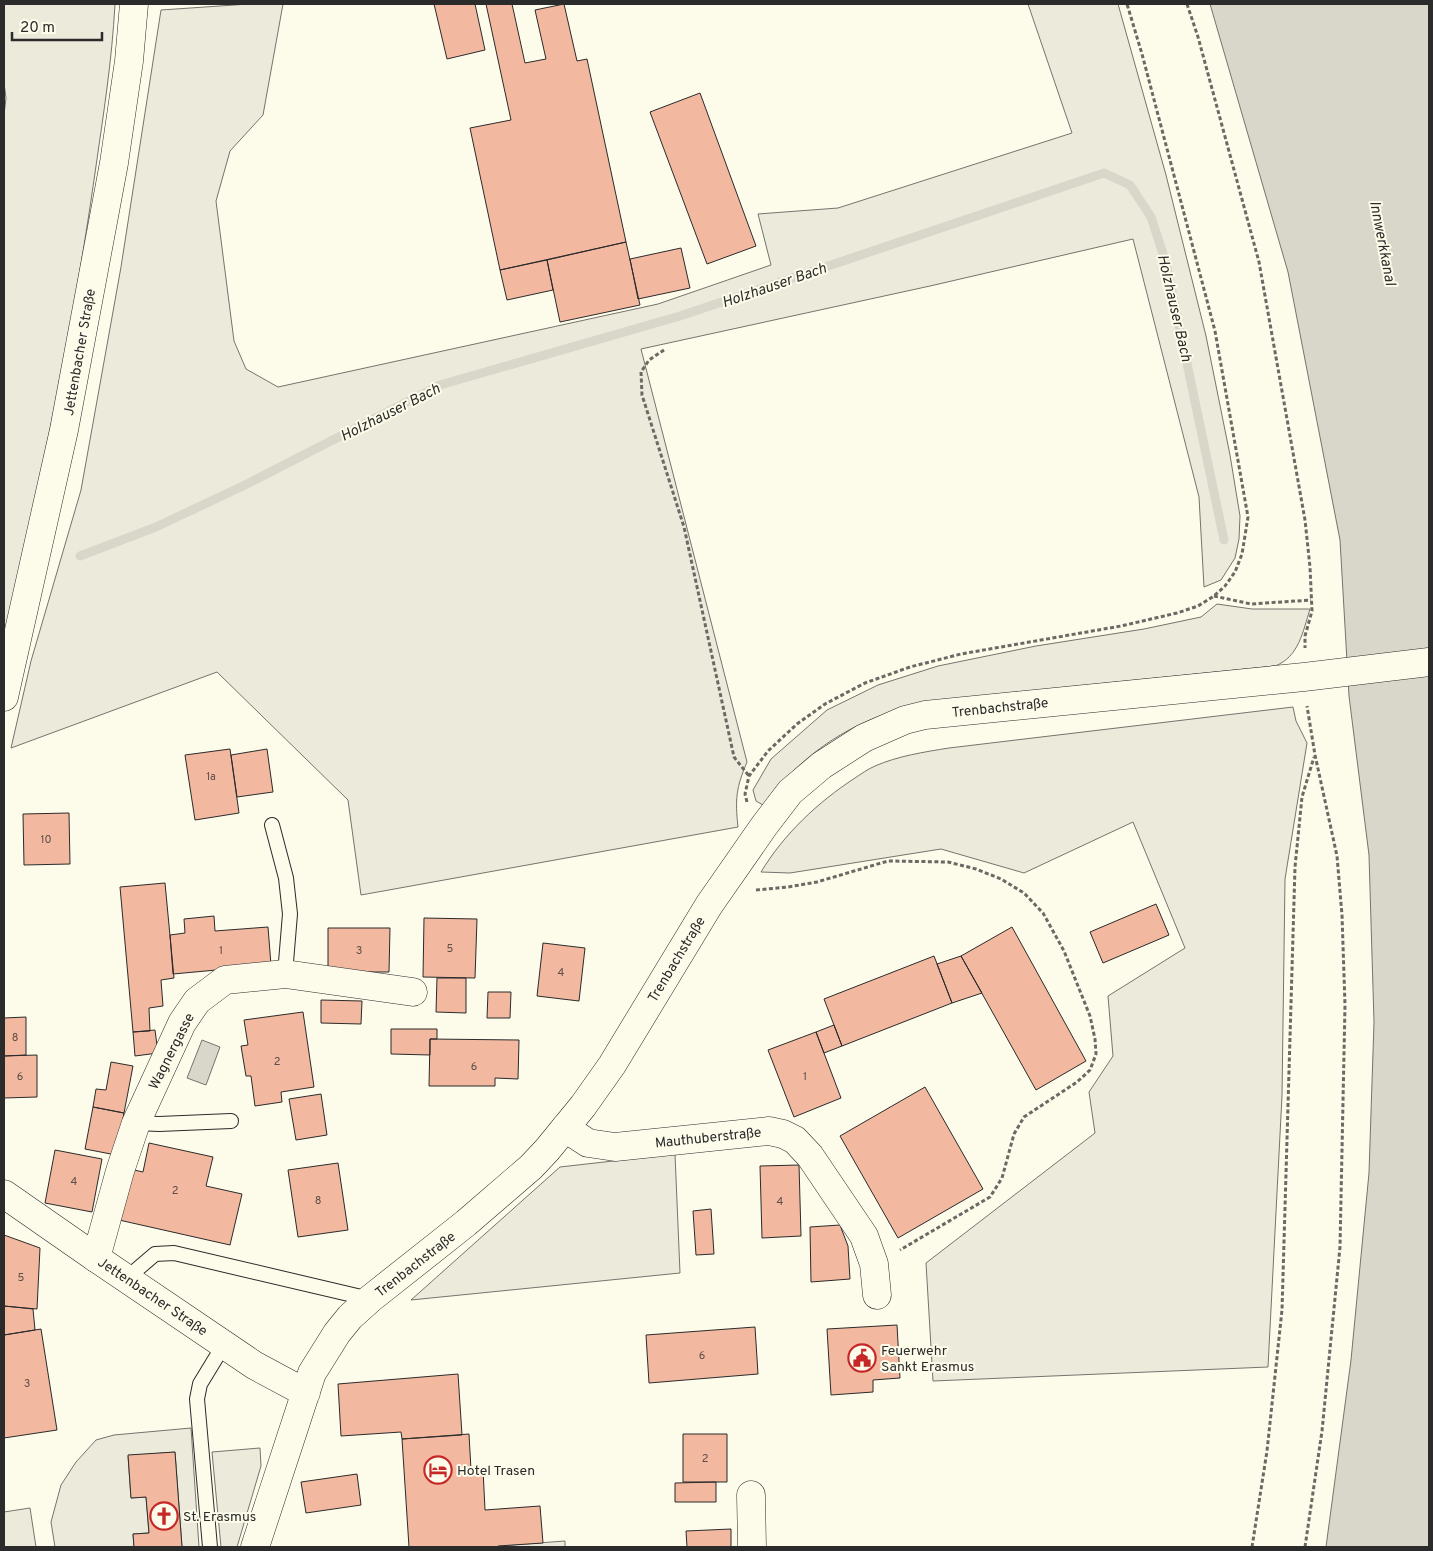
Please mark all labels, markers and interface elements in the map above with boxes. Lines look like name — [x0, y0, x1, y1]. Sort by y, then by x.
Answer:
scale bar — [12, 10, 102, 42]
text: 20 m — [20, 19, 55, 38]
water label: Innwerkkanal — [1364, 199, 1399, 288]
water label: Holzhauser Bach — [1152, 253, 1195, 364]
water label: Holzhauser Bach — [720, 260, 829, 313]
street label: Jettenbacher Straße — [61, 287, 100, 417]
water label: Holzhauser Bach — [338, 380, 444, 447]
street label: Trenbachstraße — [951, 695, 1049, 722]
house number: 1a — [206, 770, 216, 784]
house number: 10 — [40, 833, 52, 847]
street label: Trenbachstraße — [645, 914, 710, 1006]
house number: 5 — [447, 942, 454, 956]
house number: 1 — [219, 944, 223, 958]
house number: 3 — [356, 944, 362, 958]
house number: 4 — [558, 966, 565, 980]
street label: Wagnergasse — [146, 1011, 199, 1093]
house number: 8 — [12, 1031, 18, 1045]
house number: 2 — [274, 1055, 280, 1069]
house number: 6 — [471, 1060, 477, 1074]
house number: 6 — [17, 1070, 23, 1084]
house number: 1 — [803, 1070, 807, 1084]
street label: Mauthuberstraße — [654, 1124, 762, 1153]
house number: 4 — [71, 1175, 78, 1189]
house number: 2 — [172, 1184, 178, 1198]
house number: 8 — [315, 1194, 321, 1208]
house number: 4 — [777, 1195, 784, 1209]
street label: Trenbachstraße — [372, 1229, 459, 1302]
street label: Jettenbacher Straße — [94, 1254, 210, 1340]
house number: 5 — [18, 1271, 25, 1285]
public building icon: Feuerwehr Sankt Erasmus — [847, 1343, 877, 1373]
place label: Feuerwehr Sankt Erasmus — [881, 1343, 974, 1376]
house number: 6 — [699, 1349, 705, 1363]
house number: 3 — [24, 1377, 30, 1391]
house number: 2 — [702, 1452, 708, 1466]
hotel icon: Hotel Trasen — [423, 1455, 453, 1485]
place label: Hotel Trasen — [457, 1463, 535, 1480]
church icon: St. Erasmus — [149, 1501, 179, 1531]
place label: St. Erasmus — [183, 1509, 256, 1526]

